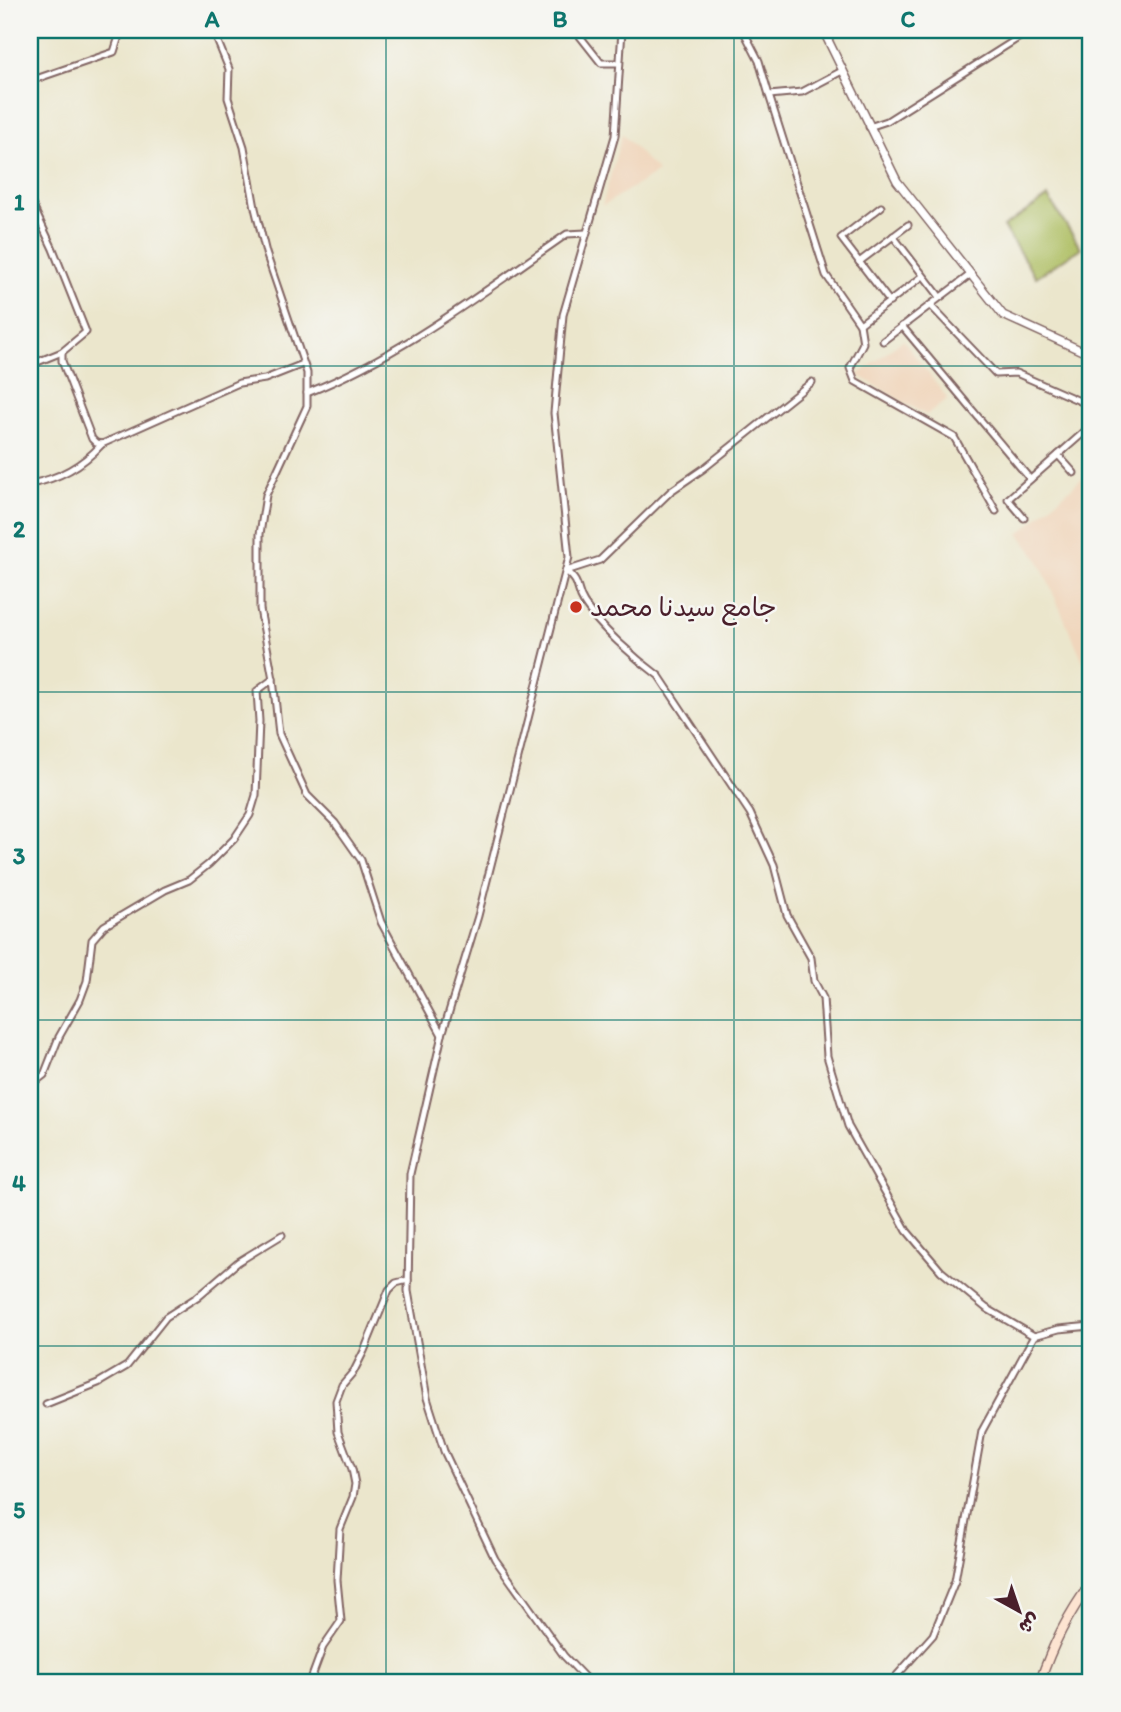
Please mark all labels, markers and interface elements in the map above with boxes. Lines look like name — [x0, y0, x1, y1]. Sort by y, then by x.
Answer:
text: A — [204, 5, 220, 33]
text: B — [553, 5, 568, 33]
text: C — [901, 5, 916, 33]
text: 1 — [14, 188, 25, 216]
text: 2 — [13, 515, 26, 543]
place label: جامع سيدنا محمد — [590, 591, 777, 626]
marker: جامع سيدنا محمد — [568, 599, 584, 615]
text: 3 — [13, 842, 26, 870]
text: 4 — [12, 1169, 26, 1197]
text: 5 — [13, 1496, 25, 1524]
north arrow — [984, 1576, 1054, 1646]
text: ش — [1014, 1608, 1045, 1639]

